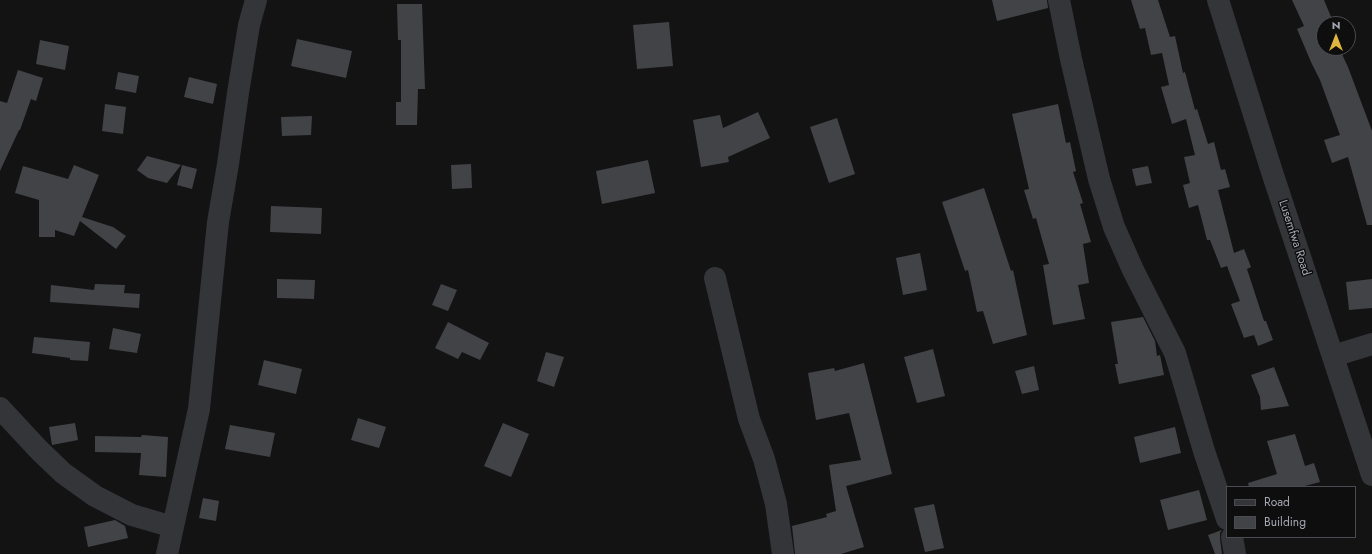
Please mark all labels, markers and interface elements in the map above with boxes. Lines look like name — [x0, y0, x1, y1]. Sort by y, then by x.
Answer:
north arrow — [1316, 16, 1356, 56]
text: N — [1332, 17, 1340, 33]
street label: Lusemfwa Road — [1275, 198, 1313, 278]
legend — [1226, 486, 1356, 538]
text: Road — [1264, 493, 1290, 511]
text: Building — [1264, 513, 1306, 531]

